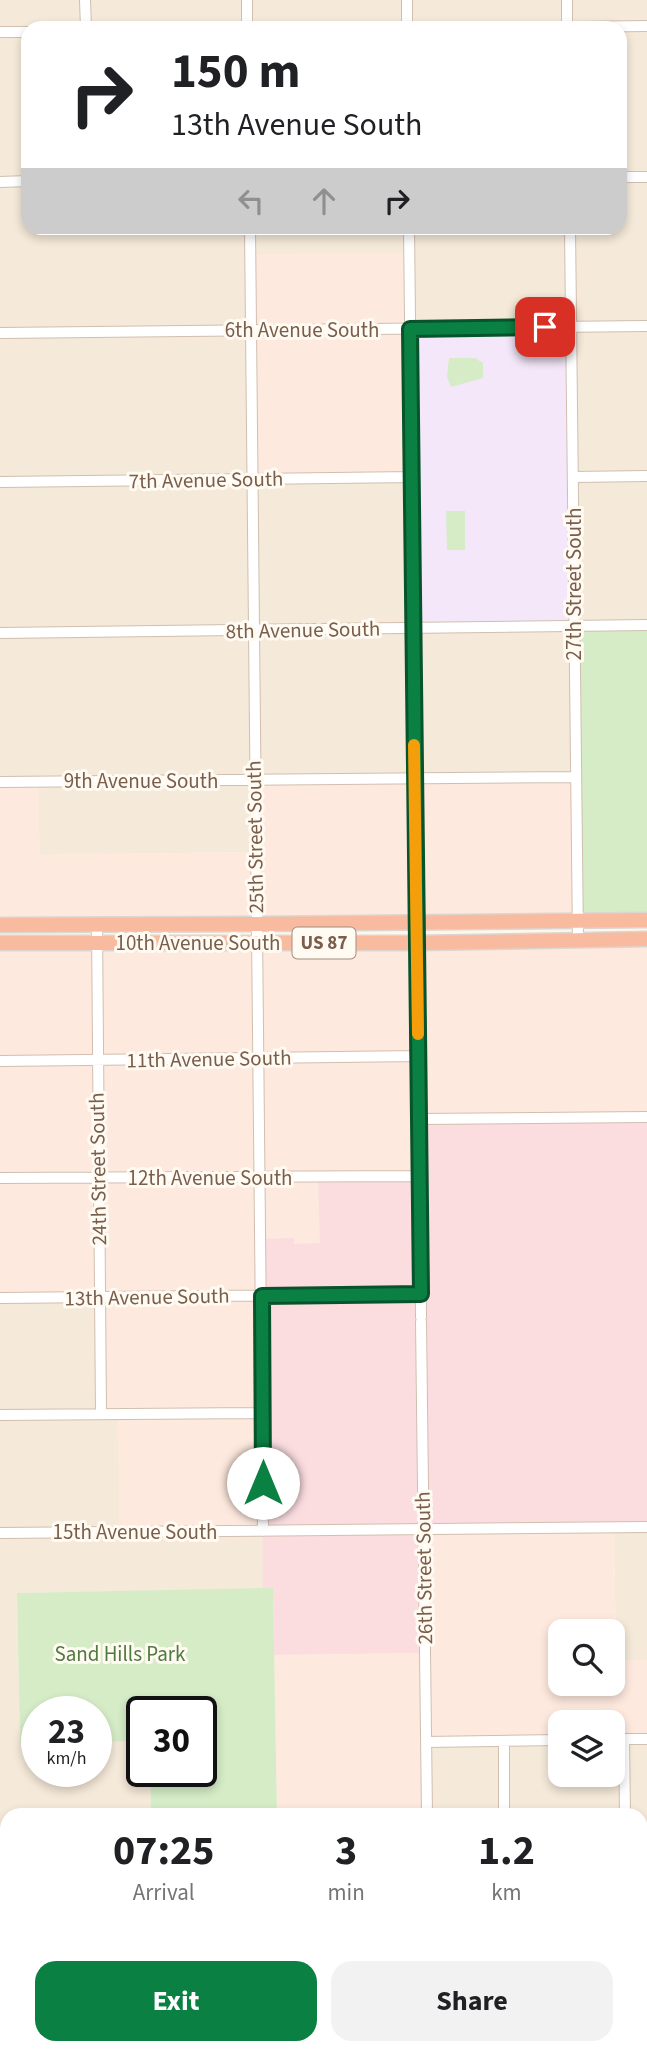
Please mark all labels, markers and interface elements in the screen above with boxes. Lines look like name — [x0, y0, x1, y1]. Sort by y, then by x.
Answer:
text: 150 m — [171, 37, 300, 107]
icon: right — [56, 49, 147, 140]
text: 13th Avenue South — [171, 102, 423, 148]
icon: left — [232, 182, 270, 220]
icon: ahead — [305, 182, 343, 220]
icon: right — [378, 182, 416, 220]
pin — [515, 297, 575, 357]
icon: arrive — [526, 308, 564, 346]
street label: 6th Avenue South — [225, 315, 379, 345]
street label: 7th Avenue South — [128, 464, 284, 496]
street label: 27th Street South — [559, 508, 589, 660]
street label: 8th Avenue South — [225, 614, 381, 646]
street label: 25th Street South — [239, 760, 271, 914]
street label: 9th Avenue South — [64, 766, 218, 796]
street label: 10th Avenue South — [115, 928, 281, 958]
road number: US 87 — [292, 928, 356, 959]
street label: 11th Avenue South — [126, 1043, 292, 1075]
street label: 24th Street South — [82, 1092, 114, 1246]
street label: 12th Avenue South — [127, 1163, 293, 1193]
street label: 13th Avenue South — [64, 1281, 230, 1313]
position arrow — [226, 1446, 300, 1520]
street label: 26th Street South — [408, 1491, 440, 1645]
street label: 15th Avenue South — [52, 1517, 218, 1547]
map controls — [548, 1619, 625, 1787]
button: search — [548, 1619, 625, 1696]
park label: Sand Hills Park — [55, 1639, 186, 1669]
speed limit sign: 30 — [126, 1696, 217, 1787]
text: 23 — [48, 1707, 85, 1757]
button: layers — [548, 1710, 625, 1787]
text: km/h — [47, 1746, 86, 1771]
text: 07:25 — [113, 1821, 214, 1881]
text: 3 — [335, 1821, 357, 1881]
text: 1.2 — [478, 1821, 535, 1881]
text: Arrival — [133, 1876, 195, 1909]
text: min — [328, 1876, 365, 1909]
text: km — [491, 1876, 522, 1909]
button: Exit — [35, 1961, 317, 2041]
button: Share — [331, 1961, 613, 2041]

